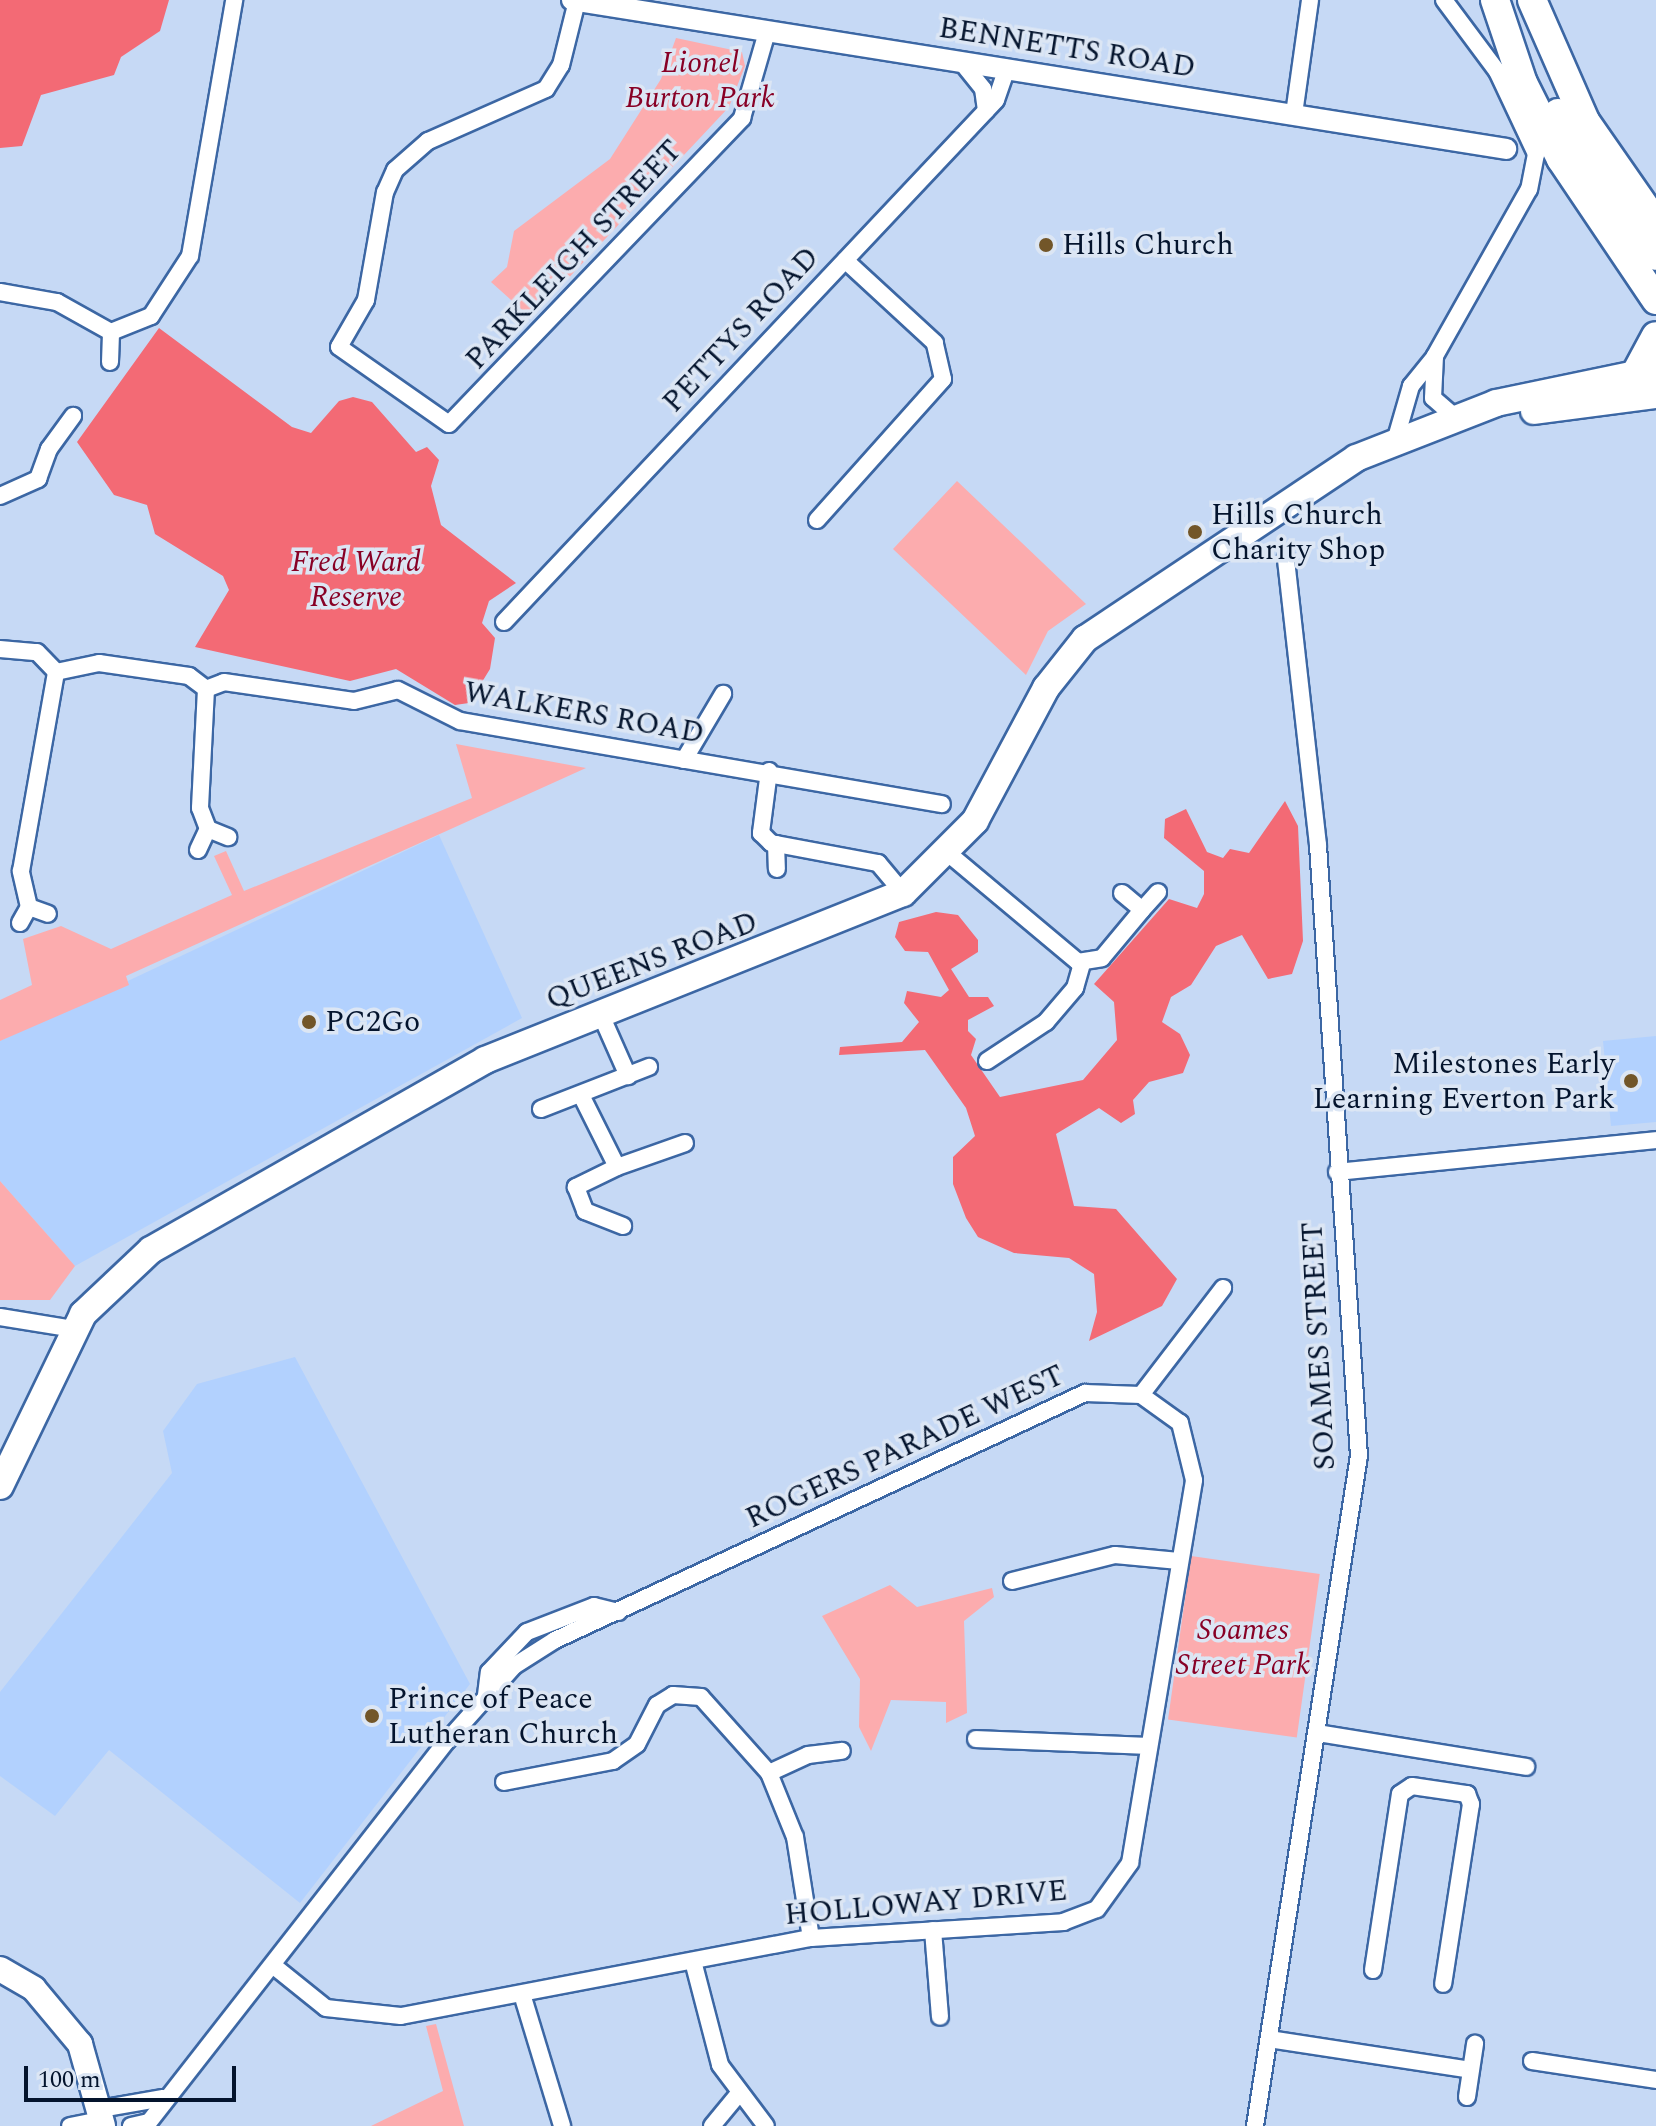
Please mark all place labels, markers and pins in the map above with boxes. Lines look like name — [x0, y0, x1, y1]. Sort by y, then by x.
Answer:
place label: Hills Church — [1062, 227, 1234, 263]
marker: Hills Church — [1037, 236, 1055, 254]
place label: Hills Church Charity Shop — [1211, 497, 1385, 568]
marker: Hills Church Charity Shop — [1186, 523, 1204, 541]
place label: PC2Go — [325, 1004, 420, 1040]
marker: PC2Go — [300, 1013, 318, 1031]
place label: Milestones Early Learning Everton Park — [1313, 1046, 1615, 1116]
marker: Milestones Early Learning Everton Park — [1622, 1072, 1640, 1090]
place label: Prince of Peace Lutheran Church — [388, 1681, 618, 1752]
marker: Prince of Peace Lutheran Church — [363, 1707, 381, 1725]

